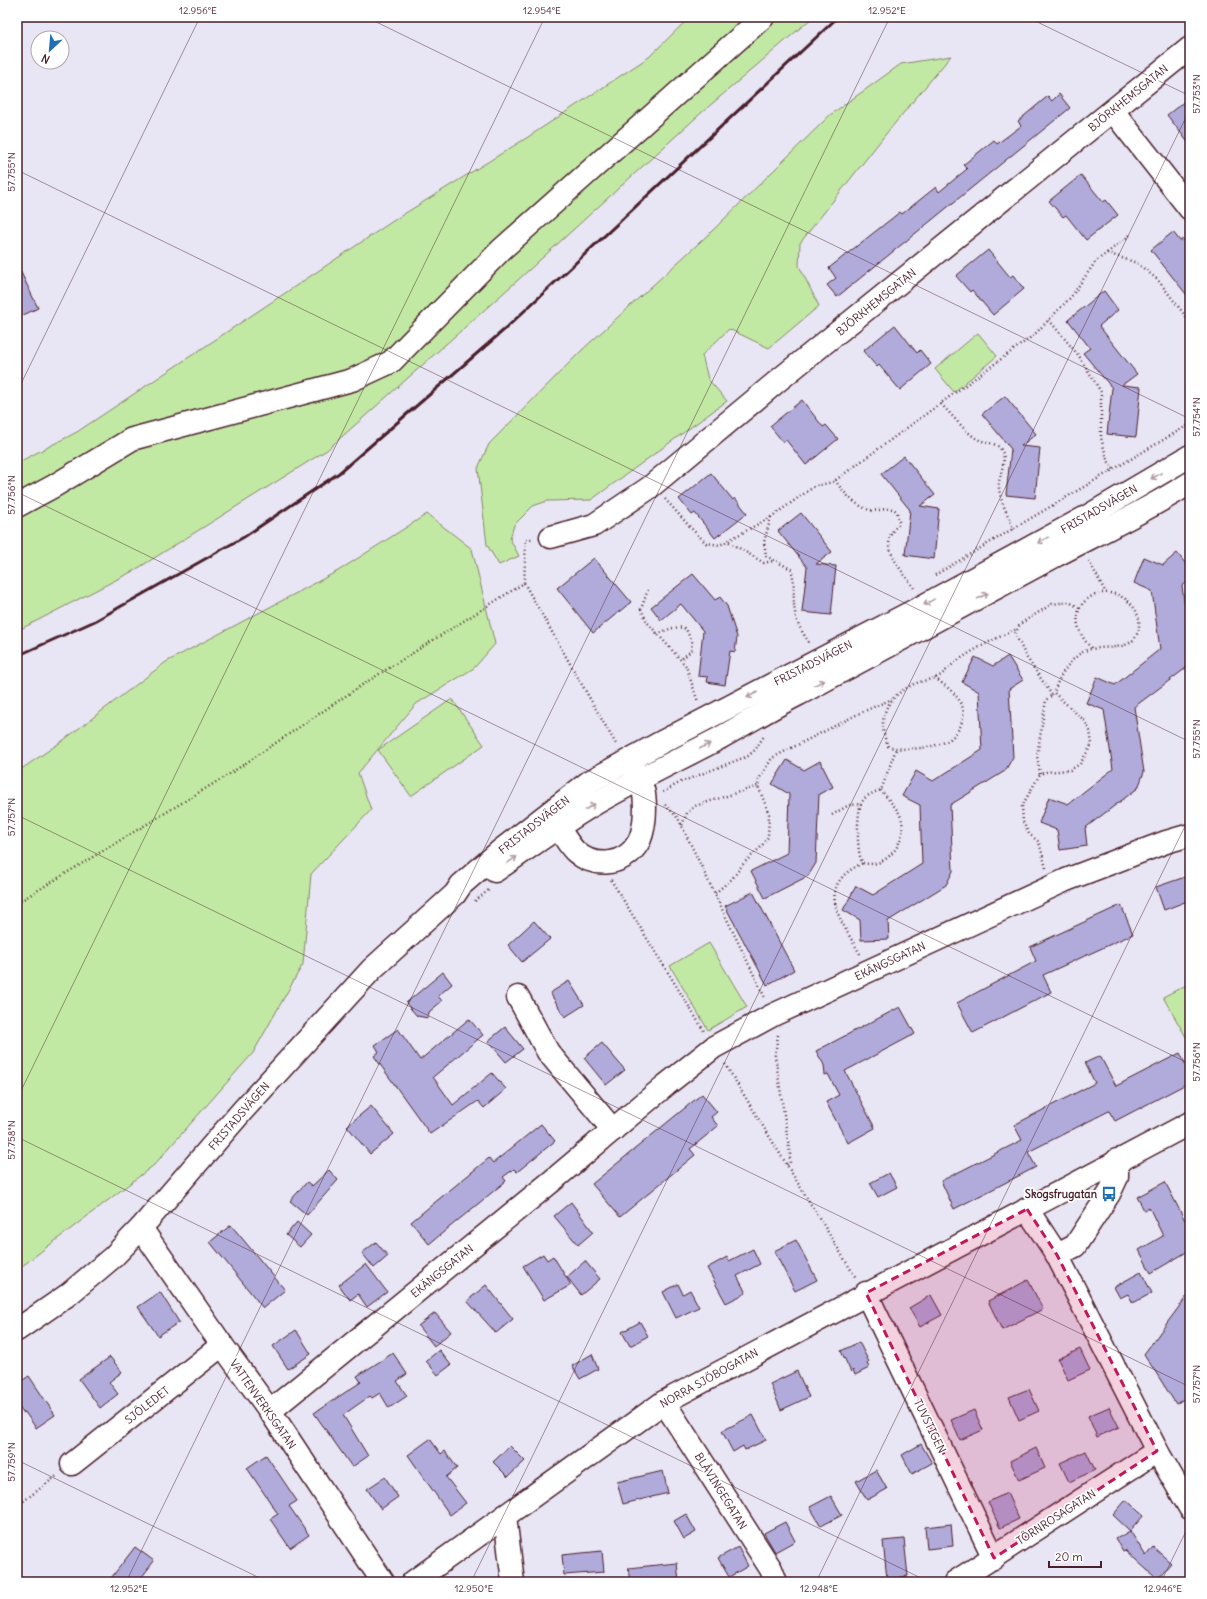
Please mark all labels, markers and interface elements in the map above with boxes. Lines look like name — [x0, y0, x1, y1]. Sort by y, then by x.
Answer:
text: 12.956°E — [179, 4, 217, 17]
text: 12.954°E — [523, 4, 561, 17]
text: 12.952°E — [868, 4, 906, 17]
north arrow — [30, 30, 70, 70]
text: N — [39, 51, 52, 67]
street label: BJÖRKHEMSGATAN — [1085, 61, 1171, 135]
text: 57.753°N — [1190, 74, 1203, 114]
text: 57.755°N — [5, 152, 18, 192]
street label: BJÖRKHEMSGATAN — [833, 265, 919, 339]
text: 57.754°N — [1190, 397, 1203, 437]
one-way arrow — [1150, 472, 1162, 480]
text: 57.756°N — [5, 475, 18, 515]
street label: FRISTADSVÄGEN — [1058, 481, 1140, 537]
one-way arrow — [1037, 537, 1049, 545]
one-way arrow — [977, 592, 989, 599]
one-way arrow — [923, 599, 935, 607]
street label: FRISTADSVÄGEN — [771, 636, 855, 689]
one-way arrow — [813, 679, 825, 686]
one-way arrow — [746, 691, 758, 699]
text: 57.755°N — [1190, 719, 1203, 759]
one-way arrow — [699, 741, 711, 749]
street label: FRISTADSVÄGEN — [495, 792, 572, 857]
text: 57.757°N — [5, 798, 18, 836]
one-way arrow — [584, 802, 596, 810]
one-way arrow — [506, 856, 517, 864]
street label: EKÄNGSGATAN — [852, 938, 928, 983]
text: 57.756°N — [1190, 1042, 1203, 1082]
street label: FRISTADSVÄGEN — [205, 1078, 273, 1153]
text: 57.758°N — [5, 1120, 18, 1160]
bus stop icon: Skogsfrugatan — [1100, 1185, 1118, 1203]
place label: Skogsfrugatan — [1025, 1187, 1098, 1202]
street label: EKÄNGSGATAN — [407, 1241, 476, 1300]
street label: NORRA SJÖBOGATAN — [657, 1344, 761, 1411]
street label: VATTENVERKSGATAN — [227, 1356, 299, 1452]
text: 57.757°N — [1190, 1365, 1203, 1403]
street label: SJÖLEDET — [121, 1382, 172, 1427]
street label: TUVSTIGEN — [911, 1397, 949, 1455]
text: 57.759°N — [5, 1442, 18, 1482]
street label: BLÅVINGEGATAN — [692, 1449, 751, 1532]
street label: TÖRNROSAGATAN — [1013, 1485, 1098, 1548]
scale bar — [1049, 1543, 1101, 1569]
text: 20 m — [1055, 1549, 1083, 1564]
text: 12.952°E — [110, 1582, 148, 1595]
text: 12.950°E — [455, 1582, 494, 1595]
text: 12.948°E — [800, 1582, 838, 1595]
text: 12.946°E — [1144, 1582, 1182, 1595]

